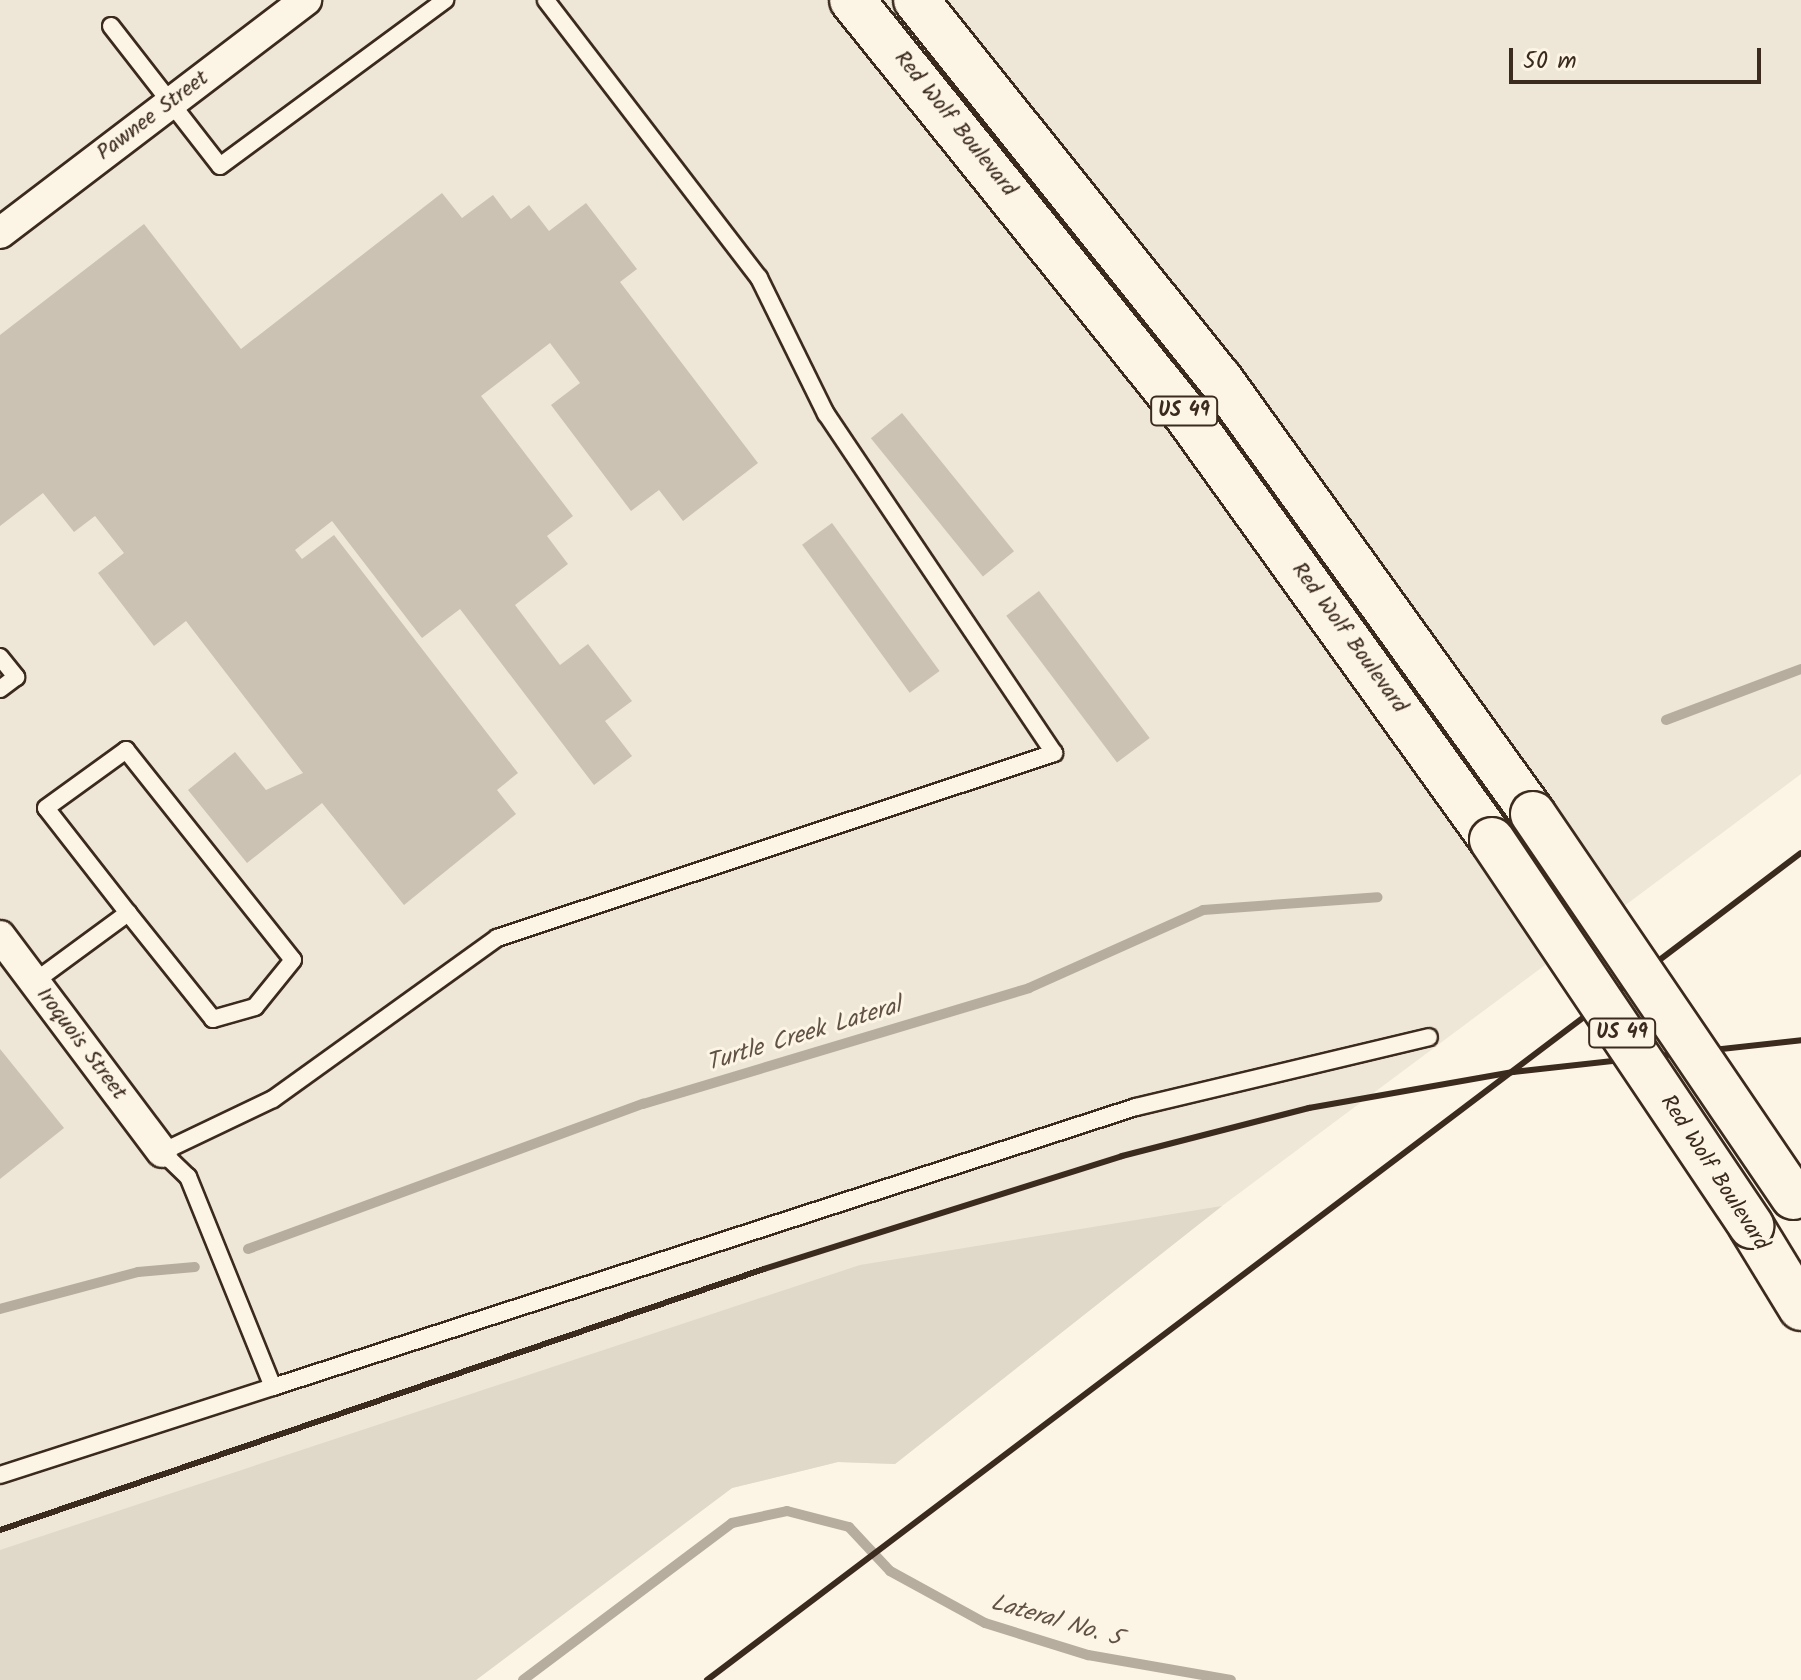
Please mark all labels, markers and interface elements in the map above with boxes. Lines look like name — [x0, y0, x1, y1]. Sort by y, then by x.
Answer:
scale bar — [1513, 32, 1765, 82]
text: 50 m — [1523, 42, 1577, 81]
street label: Red Wolf Boulevard — [888, 46, 1022, 202]
street label: Pawnee Street — [92, 65, 214, 167]
road number: US 49 — [1150, 395, 1218, 427]
street label: Red Wolf Boulevard — [1285, 557, 1413, 719]
street label: Iroquois Street — [30, 982, 132, 1106]
water label: Turtle Creek Lateral — [703, 992, 905, 1078]
road number: US 49 — [1588, 1017, 1656, 1049]
street label: Red Wolf Boulevard — [1654, 1090, 1774, 1256]
water label: Lateral No. 5 — [987, 1589, 1125, 1653]

